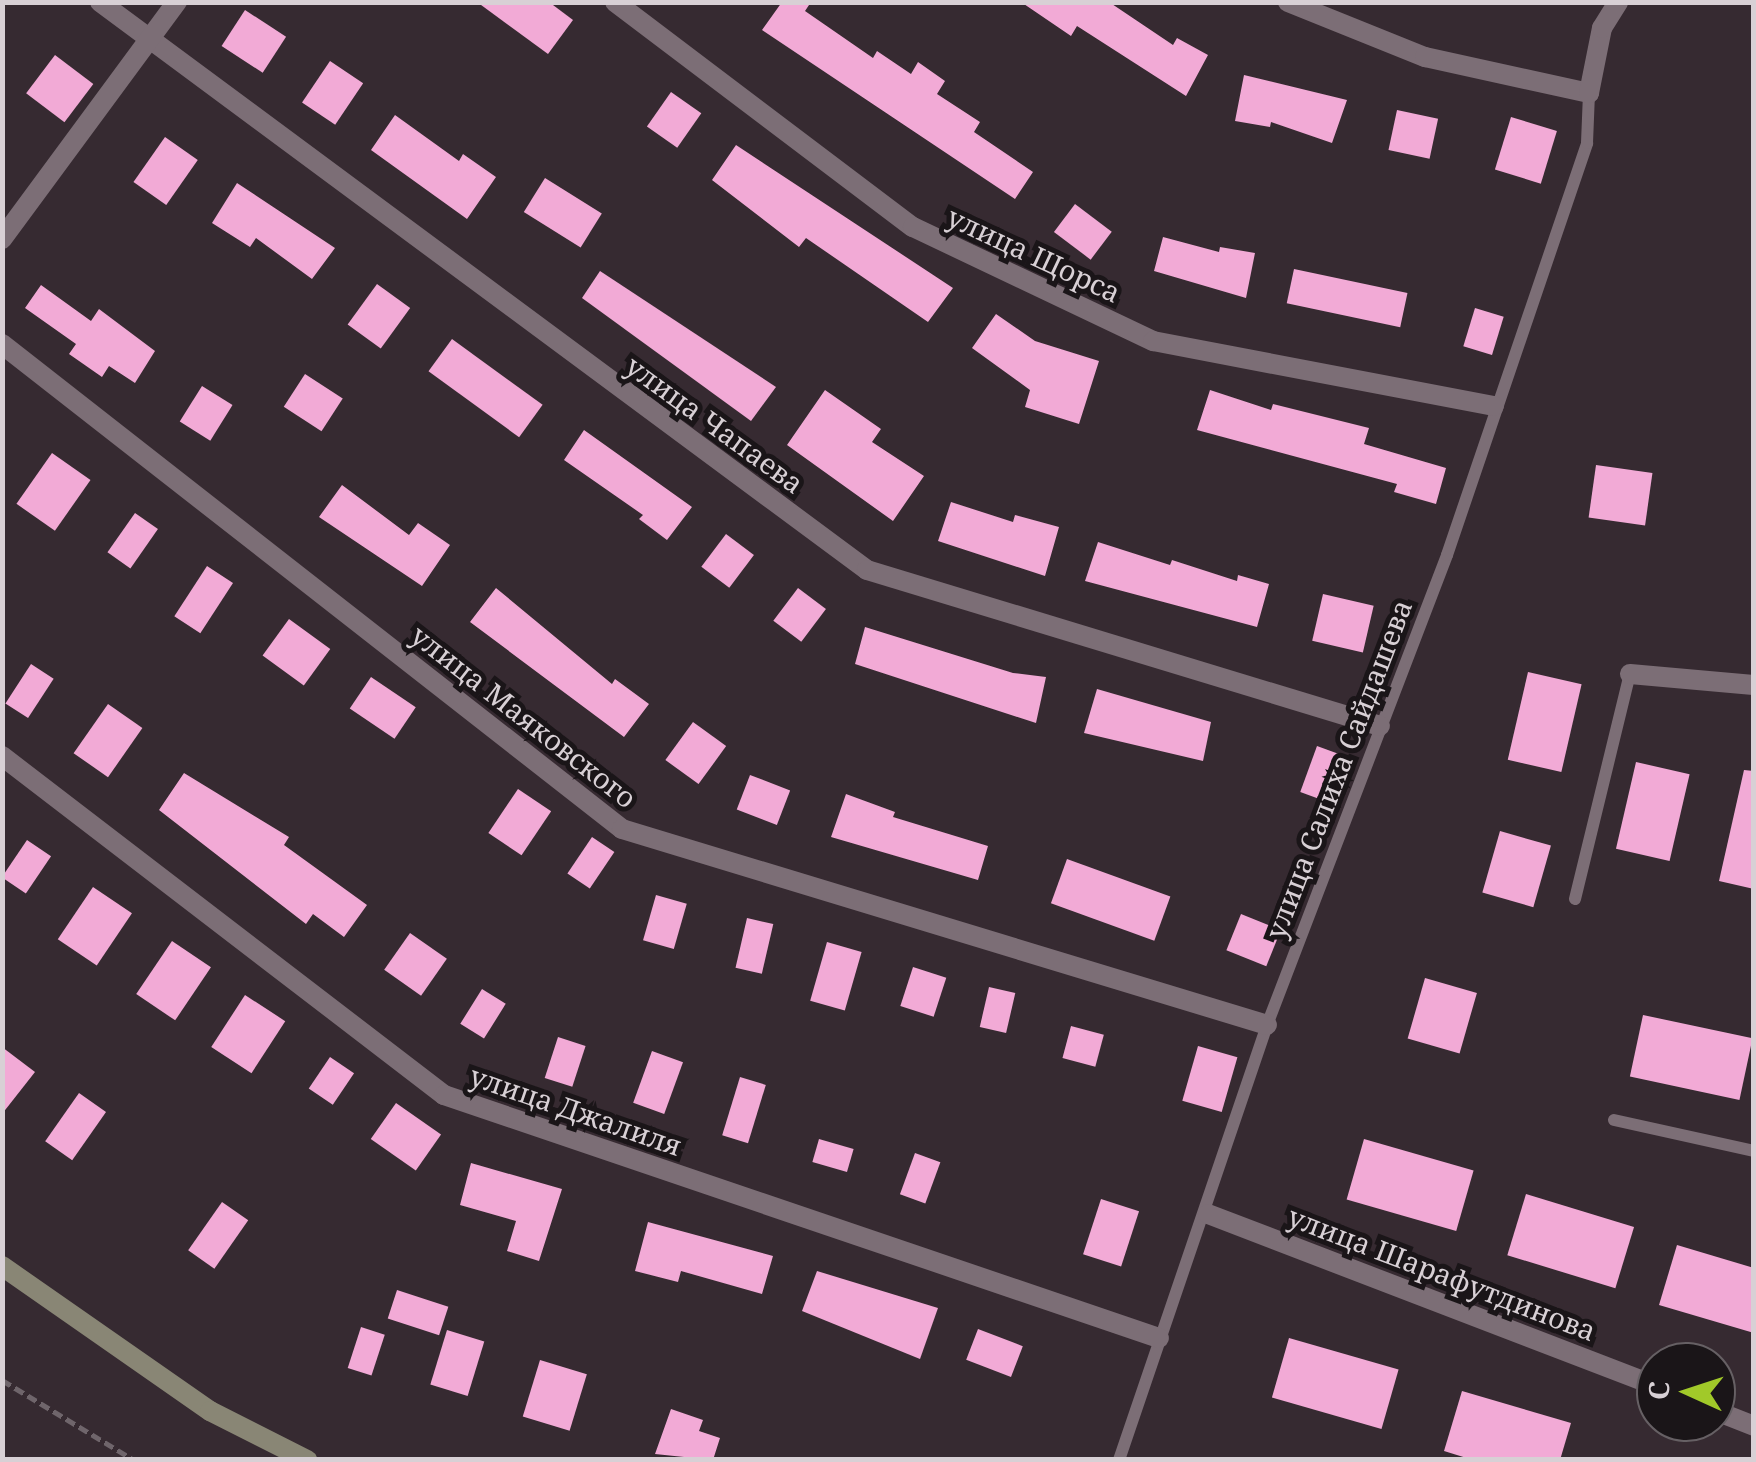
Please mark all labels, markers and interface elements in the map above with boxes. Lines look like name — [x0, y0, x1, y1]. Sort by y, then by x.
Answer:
street label: улица Щорса — [942, 199, 1126, 309]
street label: улица Чапаева — [619, 348, 811, 500]
street label: улица Салиха Сайдашева — [1258, 595, 1418, 943]
street label: улица Маяковского — [405, 618, 643, 814]
street label: улица Джалиля — [466, 1058, 686, 1162]
street label: улица Шарафутдинова — [1283, 1199, 1601, 1347]
north arrow — [1636, 1342, 1736, 1442]
text: С — [1639, 1380, 1677, 1401]

